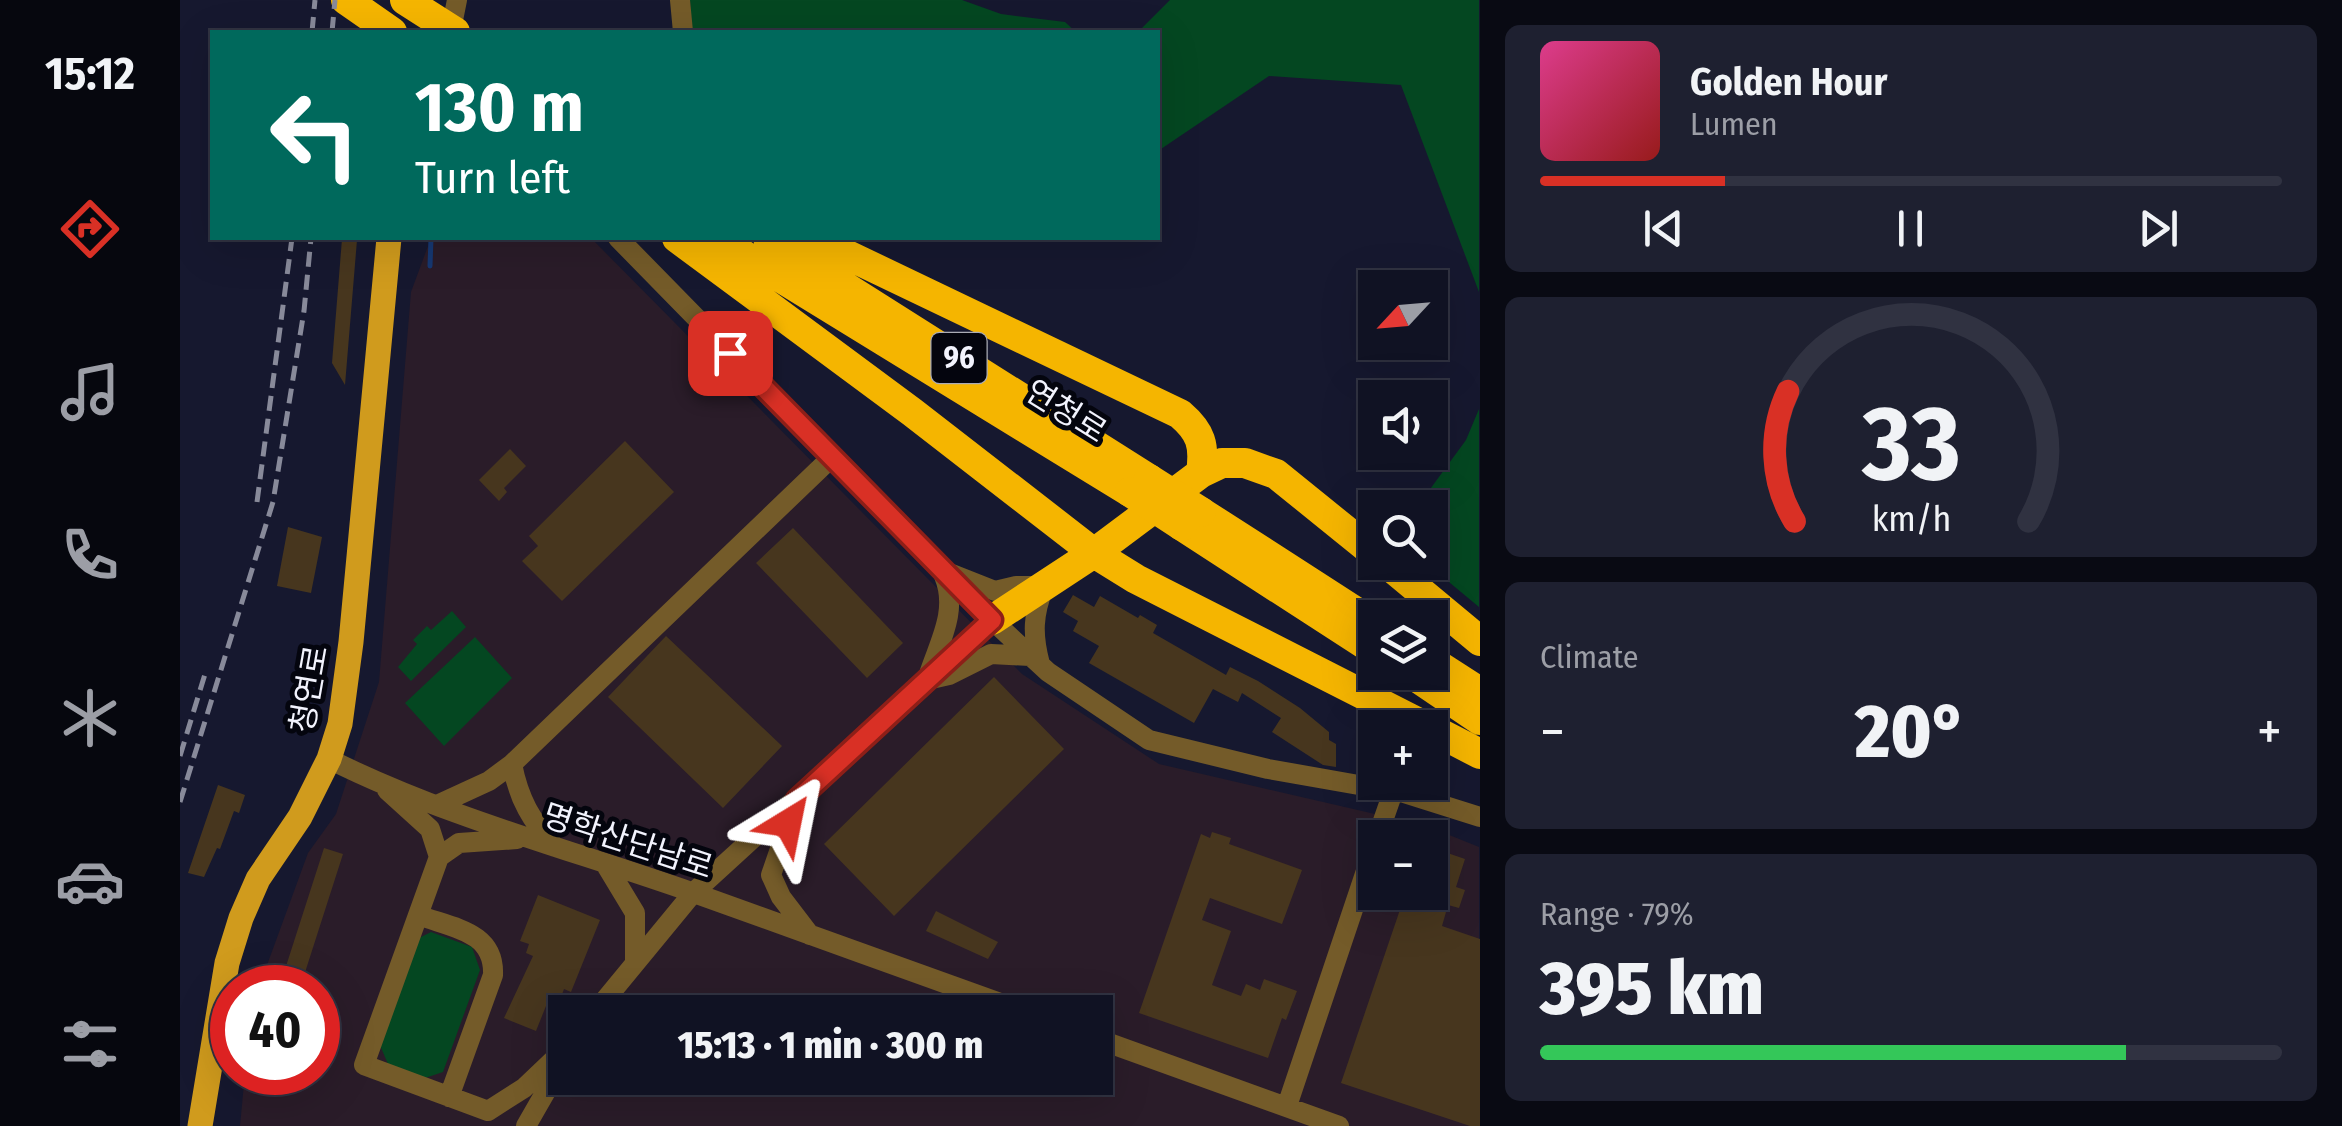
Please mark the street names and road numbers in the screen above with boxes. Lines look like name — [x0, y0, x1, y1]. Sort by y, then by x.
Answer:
road number: 96 — [932, 333, 986, 383]
street label: 연청로 — [1018, 371, 1114, 451]
street label: 청연로 — [283, 642, 335, 736]
street label: 명학산단남로 — [538, 796, 718, 886]

